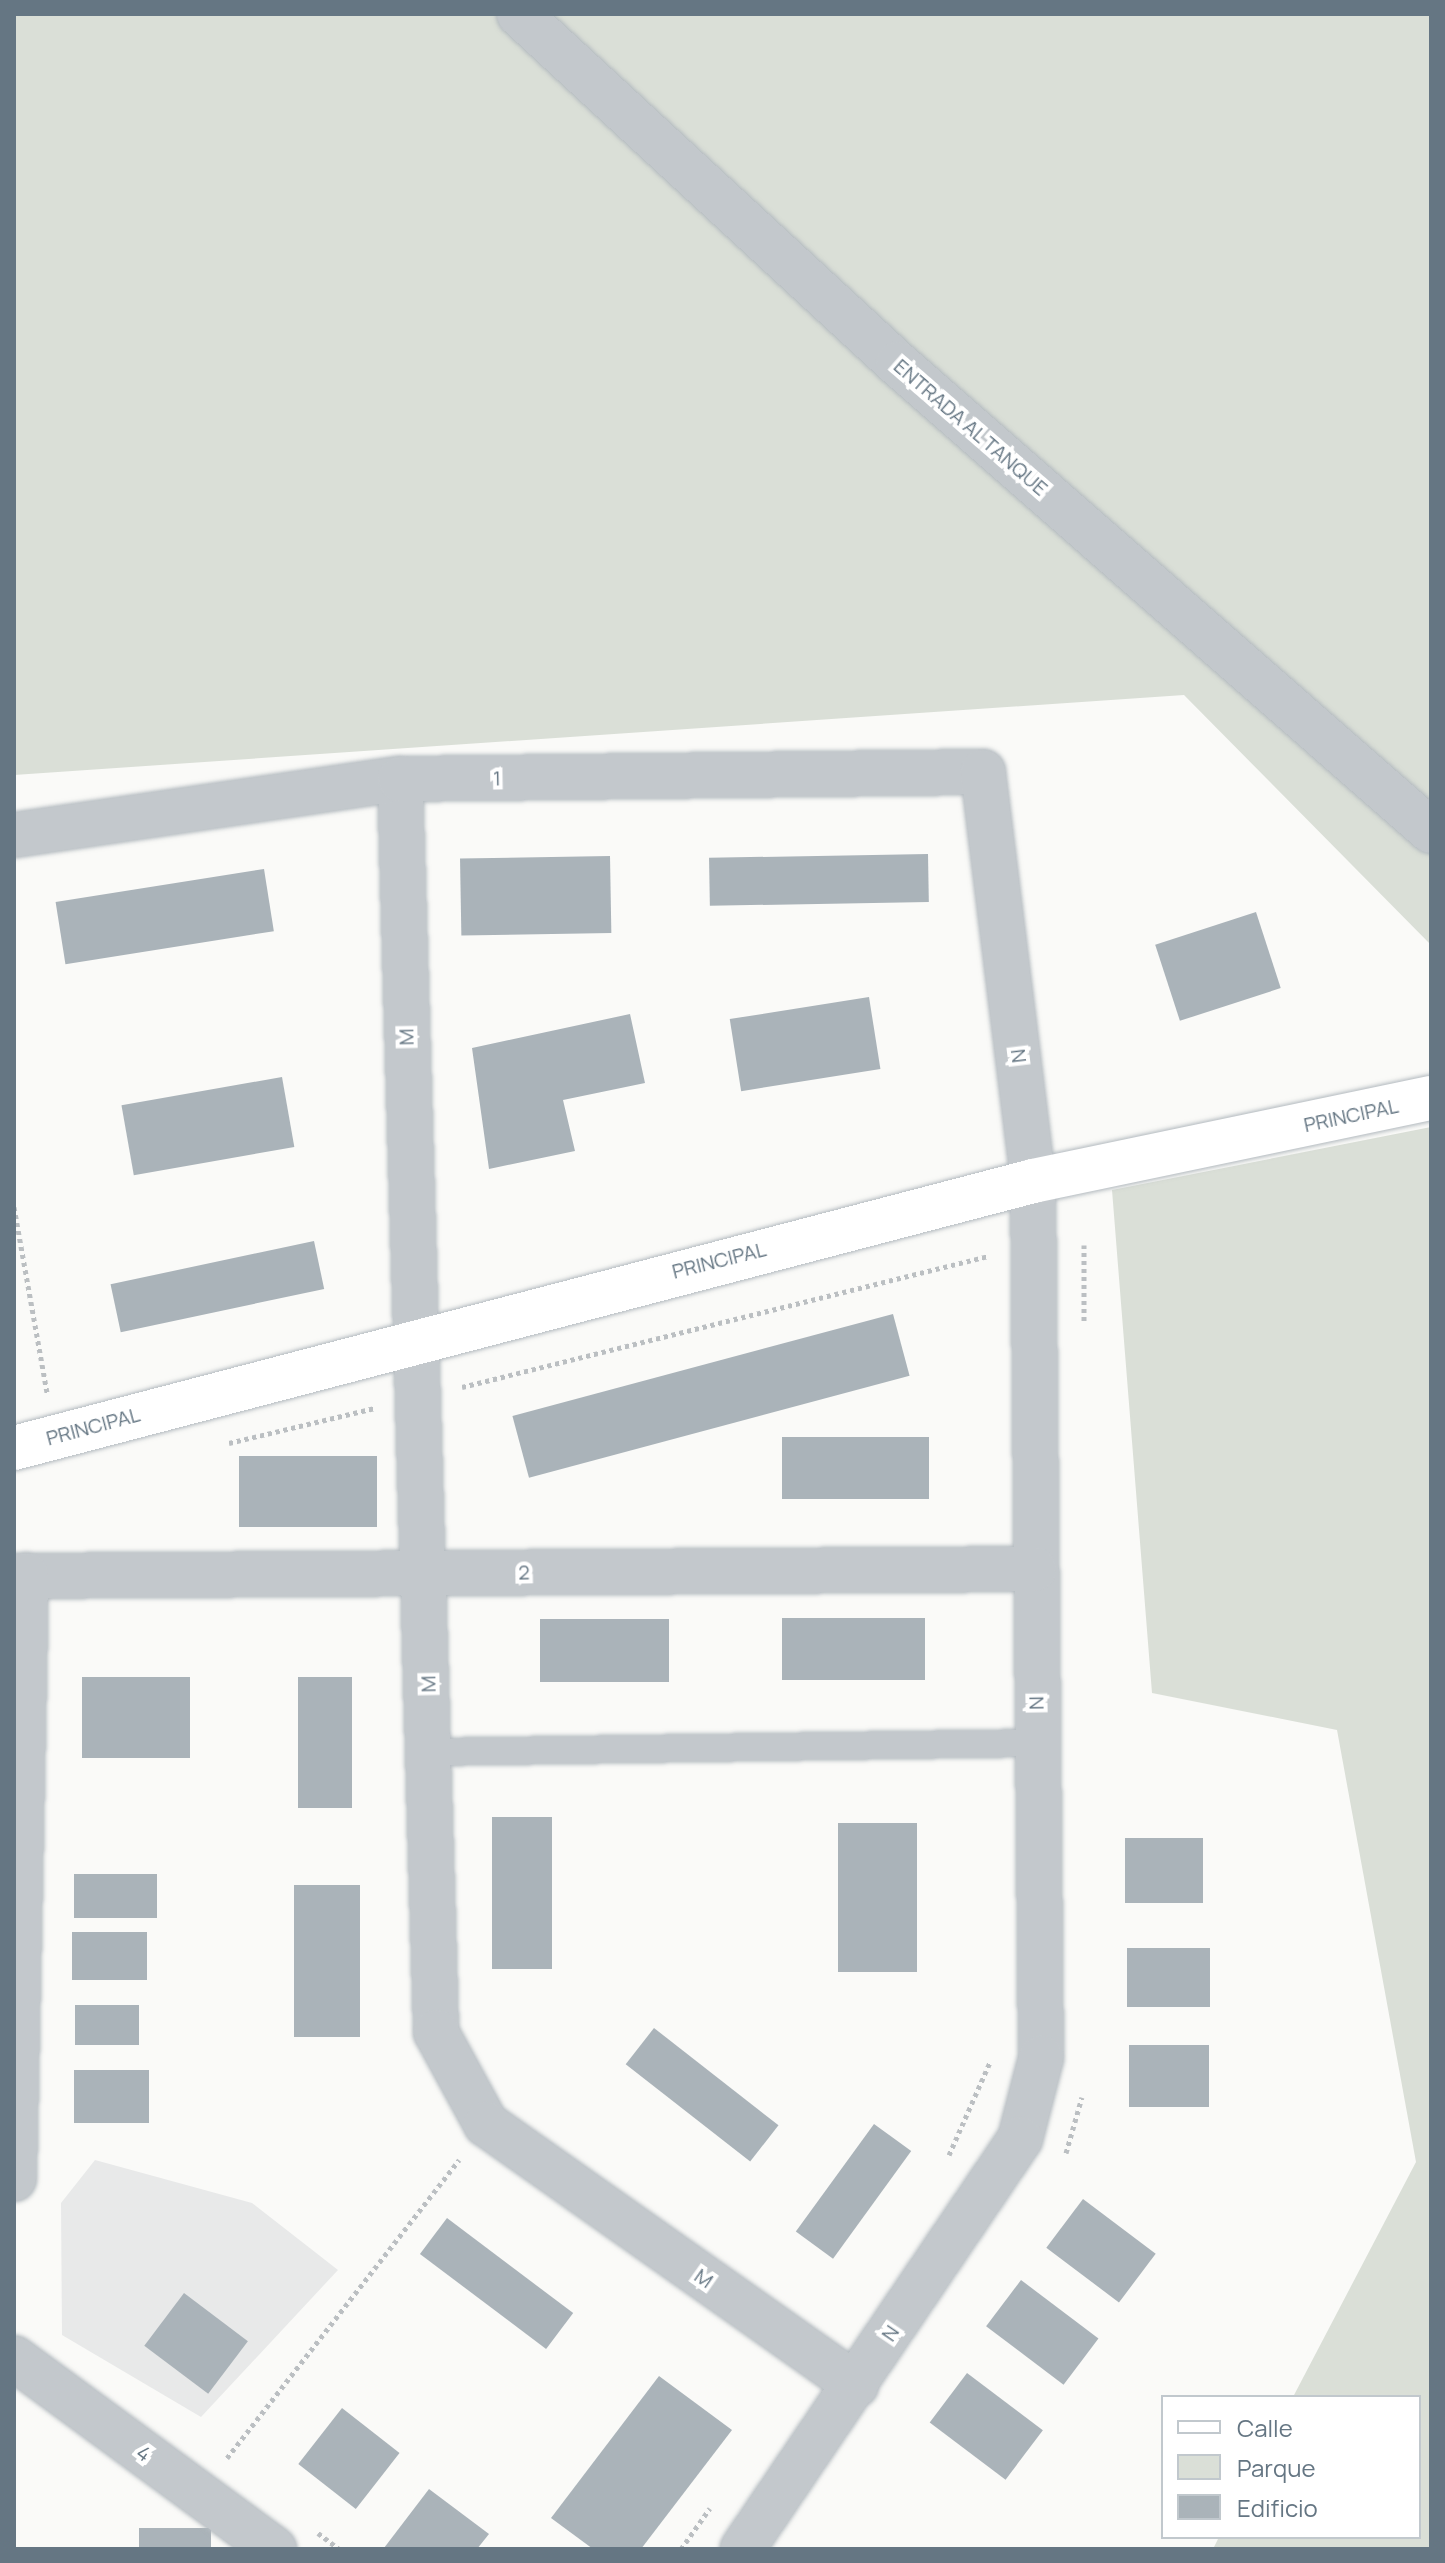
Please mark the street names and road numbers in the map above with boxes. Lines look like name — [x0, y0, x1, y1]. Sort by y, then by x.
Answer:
street label: ENTRADA AL TANQUE — [889, 353, 1053, 501]
street label: 1 — [493, 766, 501, 790]
street label: M — [394, 1028, 418, 1046]
street label: N — [1005, 1048, 1031, 1064]
street label: PRINCIPAL — [1302, 1093, 1400, 1137]
street label: PRINCIPAL — [670, 1237, 768, 1283]
street label: PRINCIPAL — [44, 1402, 142, 1450]
street label: 2 — [518, 1560, 530, 1584]
street label: M — [416, 1675, 440, 1693]
street label: N — [1024, 1696, 1048, 1710]
street label: M — [690, 2263, 718, 2293]
street label: N — [876, 2321, 904, 2345]
street label: 4 — [132, 2440, 156, 2466]

